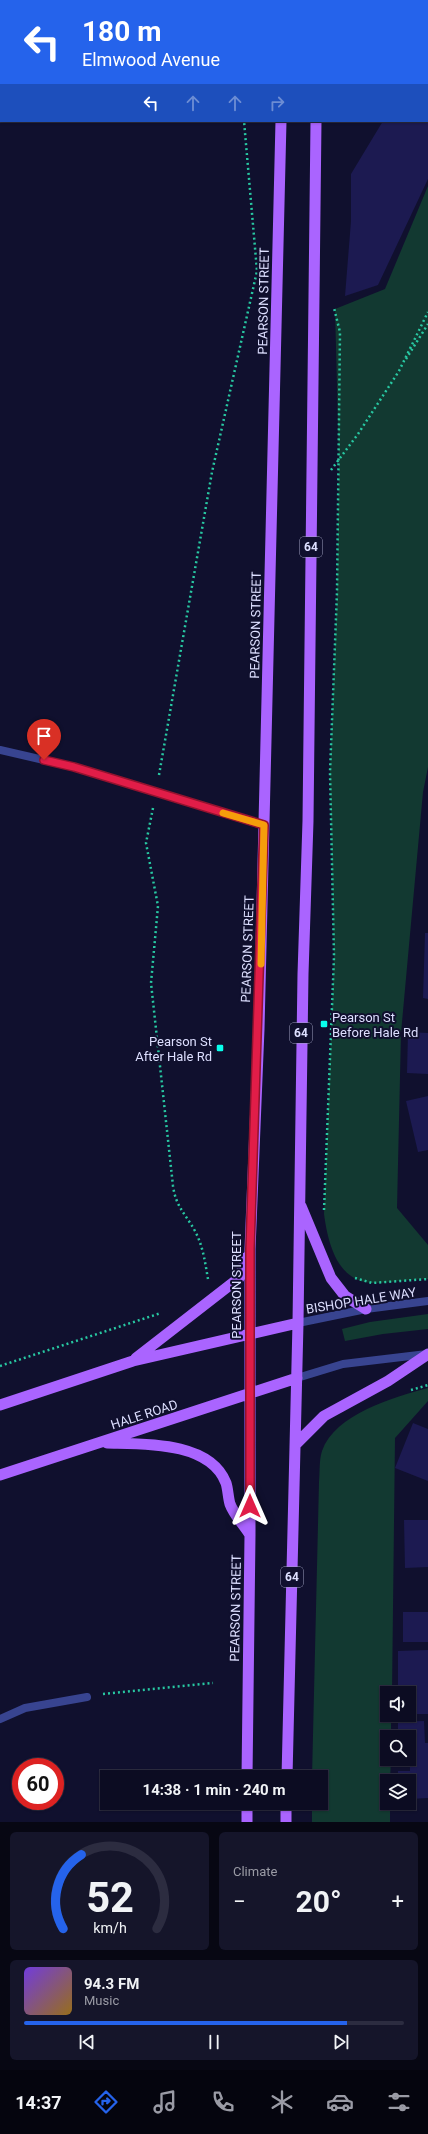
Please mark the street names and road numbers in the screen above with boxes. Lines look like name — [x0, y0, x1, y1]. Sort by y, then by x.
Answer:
street label: PEARSON STREET — [255, 247, 272, 355]
road number: 64 — [300, 537, 322, 557]
street label: PEARSON STREET — [247, 571, 264, 679]
street label: PEARSON STREET — [238, 895, 257, 1003]
road number: 64 — [290, 1023, 312, 1043]
street label: PEARSON STREET — [229, 1231, 244, 1339]
street label: BISHOP HALE WAY — [305, 1284, 417, 1317]
street label: HALE ROAD — [109, 1397, 179, 1432]
street label: PEARSON STREET — [227, 1554, 244, 1662]
road number: 64 — [281, 1567, 303, 1587]

